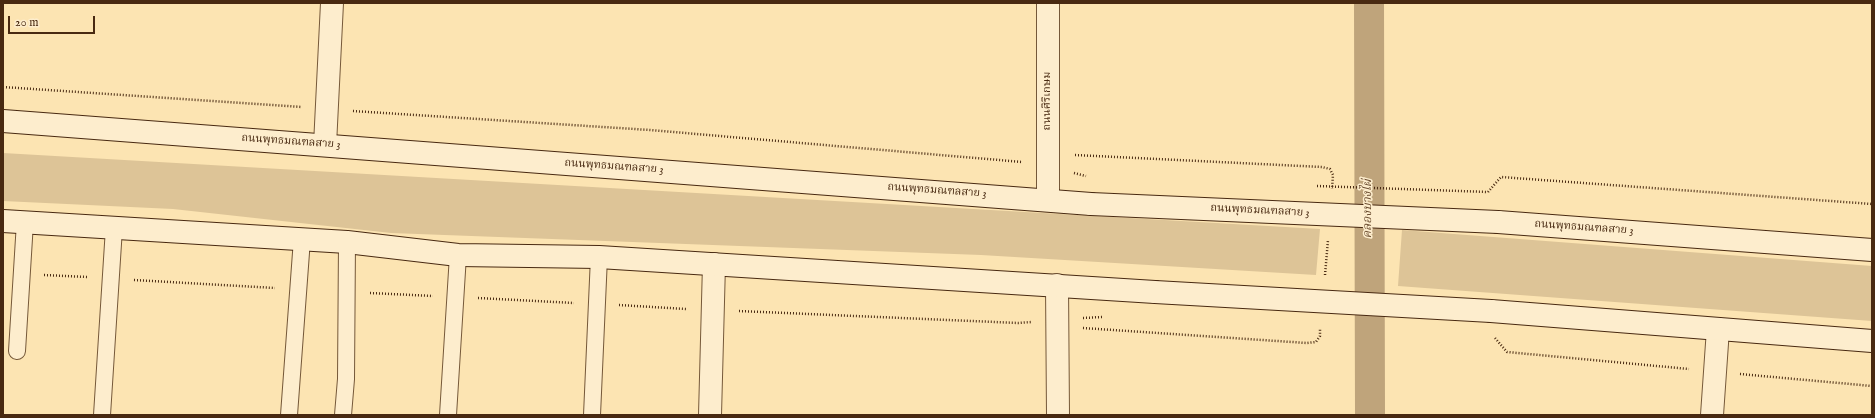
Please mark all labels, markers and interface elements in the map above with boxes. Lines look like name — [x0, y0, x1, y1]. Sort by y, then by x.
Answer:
scale bar — [10, 8, 97, 34]
text: 20 m — [15, 15, 38, 30]
street label: ถนนศิริเกษม — [1041, 71, 1055, 131]
street label: ถนนพุทธมณฑลสาย 3 — [241, 132, 341, 152]
street label: ถนนพุทธมณฑลสาย 3 — [564, 157, 664, 177]
water label: คลองบางไผ่ — [1362, 179, 1376, 239]
street label: ถนนพุทธมณฑลสาย 3 — [887, 181, 987, 201]
street label: ถนนพุทธมณฑลสาย 3 — [1210, 202, 1310, 220]
street label: ถนนพุทธมณฑลสาย 3 — [1534, 218, 1634, 238]

